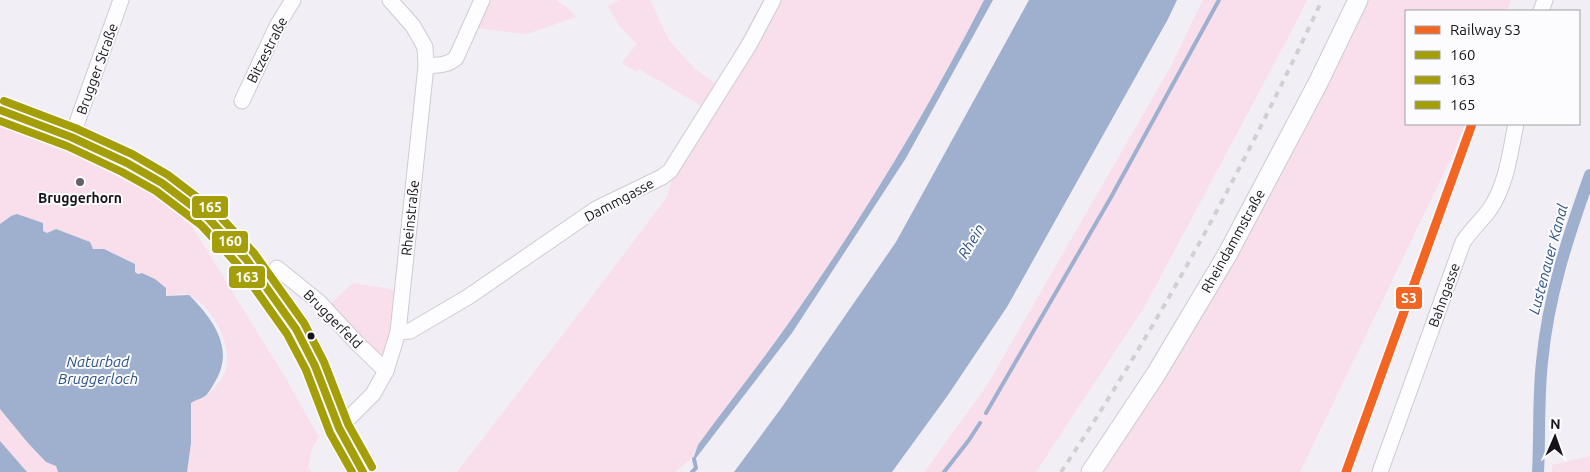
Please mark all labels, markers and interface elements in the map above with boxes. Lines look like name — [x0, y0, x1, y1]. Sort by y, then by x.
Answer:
legend — [1405, 10, 1580, 125]
street label: Bitzestraße — [244, 14, 290, 86]
street label: Brugger Straße — [73, 21, 121, 117]
text: Railway S3 — [1450, 21, 1521, 38]
text: 160 — [1450, 46, 1475, 63]
text: 163 — [1450, 71, 1475, 88]
text: 165 — [1450, 96, 1475, 113]
street label: Dammgasse — [582, 175, 656, 225]
marker: Bruggerhorn — [74, 176, 86, 188]
street label: Rheinstraße — [398, 179, 422, 257]
street label: Rheindammstraße — [1198, 187, 1268, 295]
place label: Bruggerhorn — [38, 190, 122, 206]
line badge: 165 — [191, 195, 229, 219]
text: 165 — [198, 199, 222, 215]
water label: Lustenauer Kanal — [1525, 201, 1571, 316]
water label: Rhein — [954, 221, 988, 261]
line badge: 160 — [211, 230, 249, 254]
text: 160 — [218, 233, 242, 249]
street label: Bahngasse — [1425, 261, 1463, 329]
line badge: 163 — [228, 265, 266, 289]
text: 163 — [235, 269, 259, 285]
street label: Bruggerfeld — [300, 286, 366, 352]
line badge: S3 — [1395, 286, 1423, 310]
text: S3 — [1401, 290, 1417, 306]
unlabelled marker — [306, 331, 316, 341]
water label: Naturbad Bruggerloch — [58, 353, 138, 387]
north arrow — [1530, 412, 1580, 462]
text: N — [1550, 416, 1561, 432]

